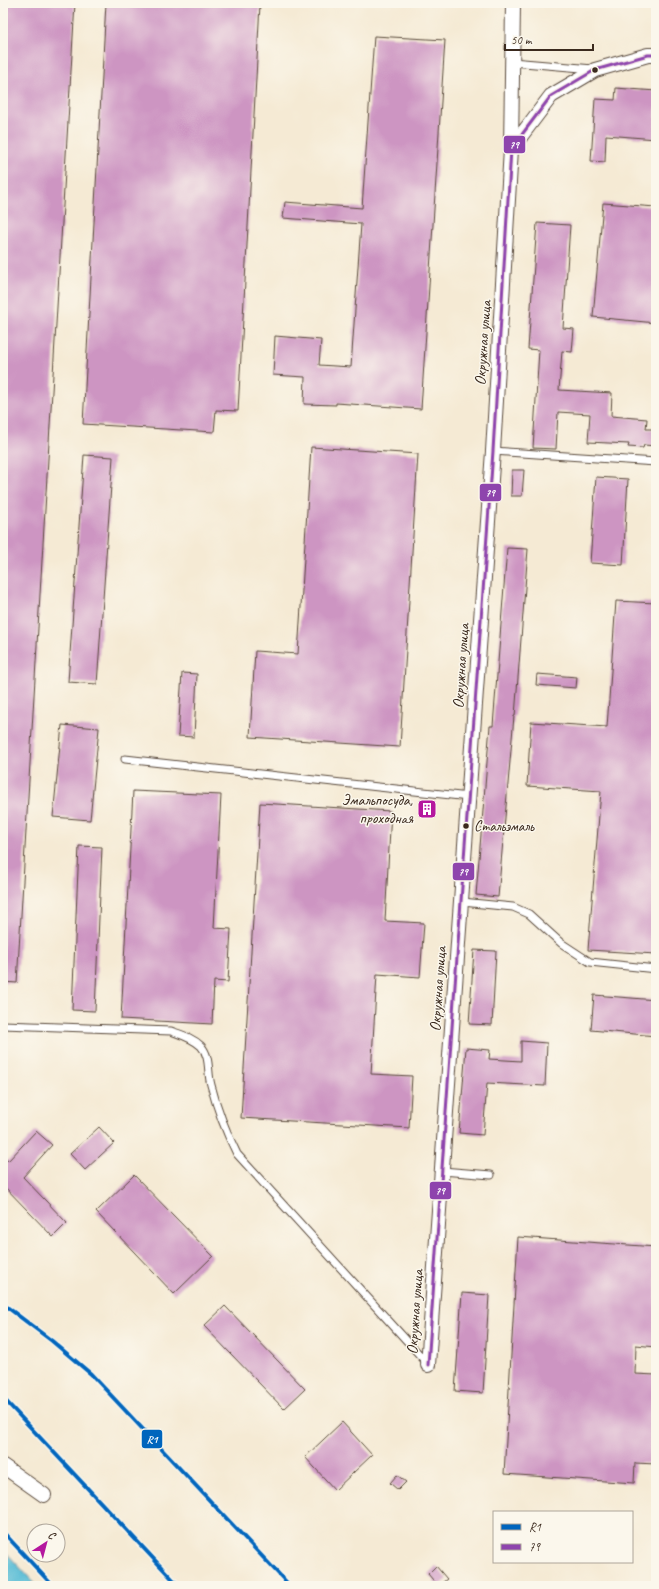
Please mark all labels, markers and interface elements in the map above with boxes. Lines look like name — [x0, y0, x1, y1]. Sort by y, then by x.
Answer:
scale bar — [505, 26, 593, 52]
text: 50 m — [511, 32, 533, 48]
unlabelled marker — [590, 65, 600, 75]
line badge: 79 — [503, 135, 526, 154]
text: 79 — [509, 137, 520, 151]
street label: Окружная улица — [470, 298, 496, 386]
line badge: 79 — [479, 483, 502, 502]
text: 79 — [485, 485, 496, 499]
street label: Окружная улица — [448, 621, 474, 709]
place label: Эмальпосуда, проходная — [341, 790, 414, 828]
building icon: Эмальпосуда, проходная — [416, 798, 438, 820]
place label: Стальэмаль — [474, 817, 535, 836]
marker: Стальэмаль — [461, 821, 471, 831]
line badge: 79 — [452, 862, 475, 881]
text: 79 — [458, 864, 469, 878]
street label: Окружная улица — [425, 944, 451, 1032]
line badge: 79 — [429, 1181, 452, 1200]
text: 79 — [435, 1183, 446, 1197]
street label: Окружная улица — [402, 1267, 428, 1355]
line badge: R1 — [141, 1429, 163, 1449]
text: R1 — [147, 1432, 159, 1446]
legend — [493, 1511, 633, 1563]
text: R1 — [529, 1519, 541, 1535]
north arrow — [26, 1523, 66, 1563]
text: С — [46, 1528, 59, 1543]
text: 79 — [529, 1539, 541, 1555]

